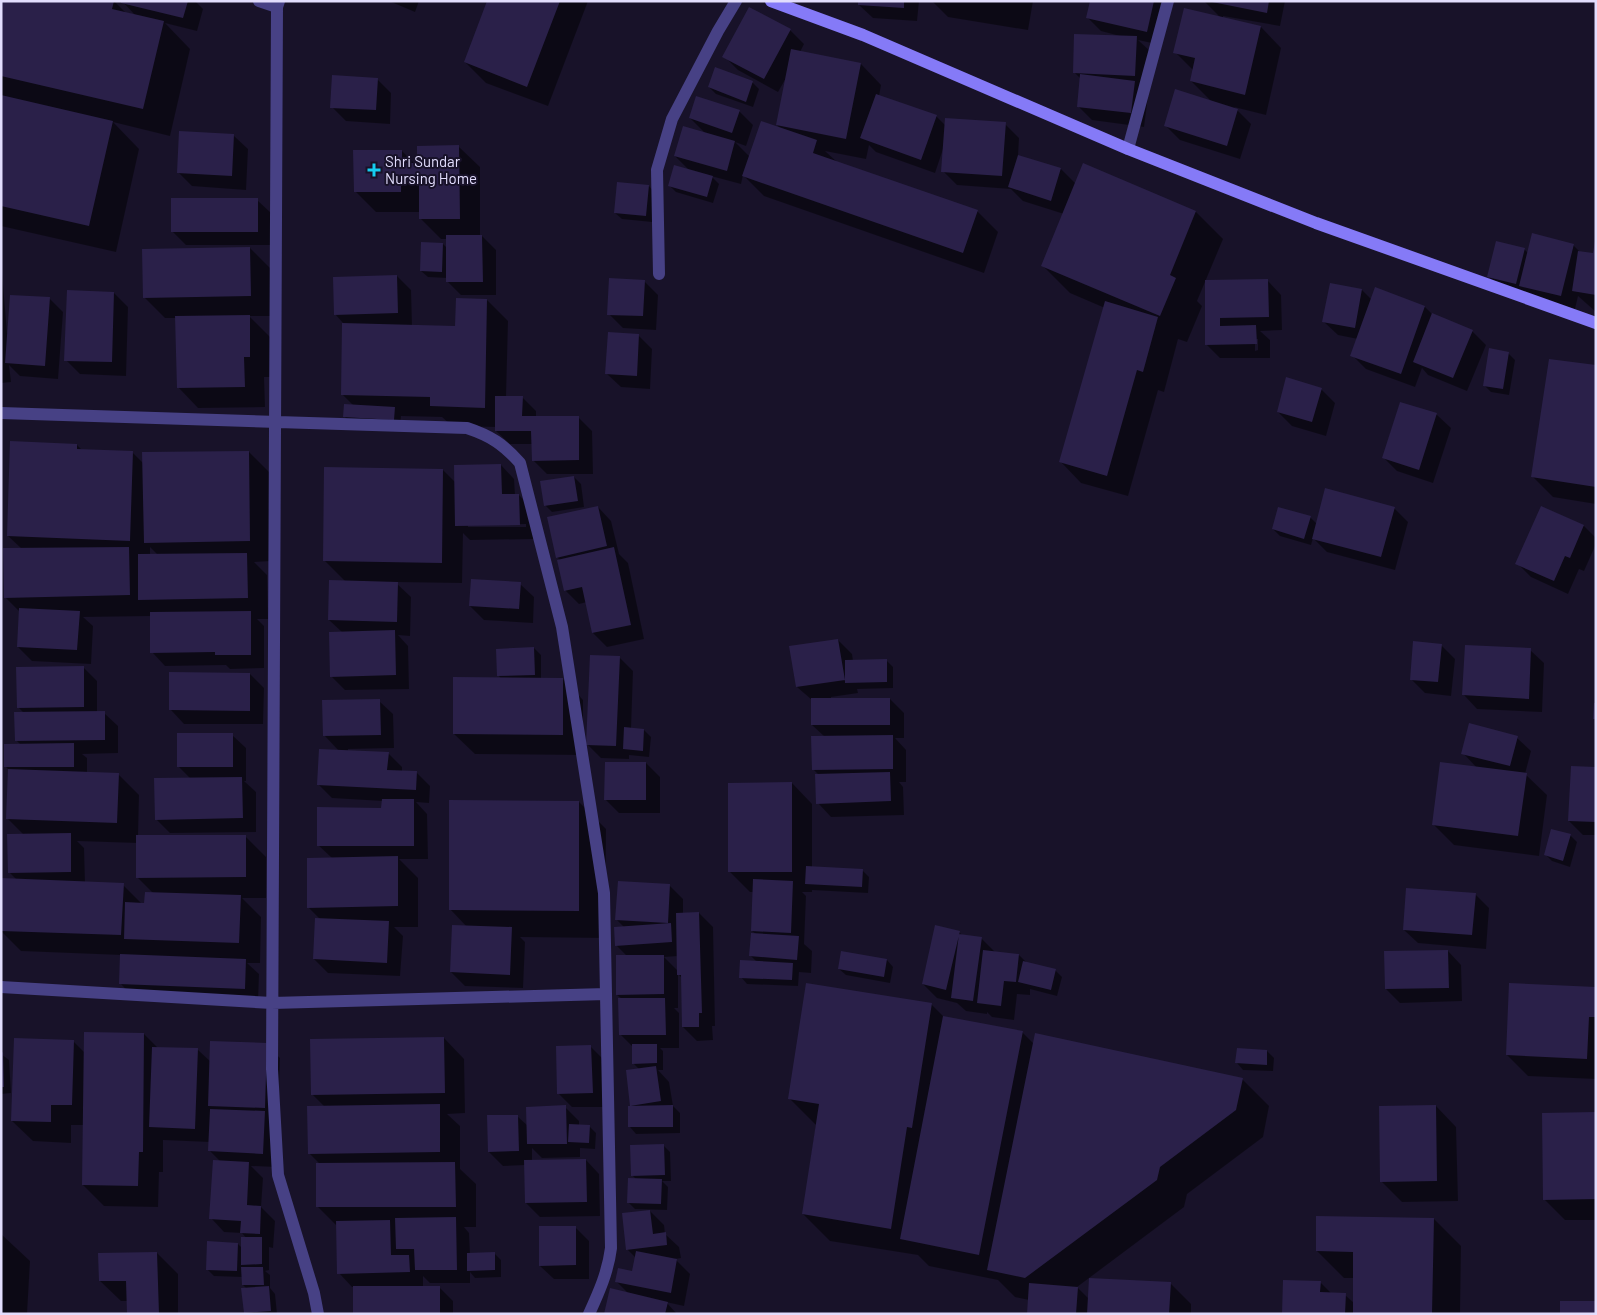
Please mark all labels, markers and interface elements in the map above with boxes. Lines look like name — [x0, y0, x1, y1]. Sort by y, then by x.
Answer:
place label: Shri Sundar Nursing Home — [385, 152, 477, 187]
marker: Shri Sundar Nursing Home — [367, 163, 381, 177]

